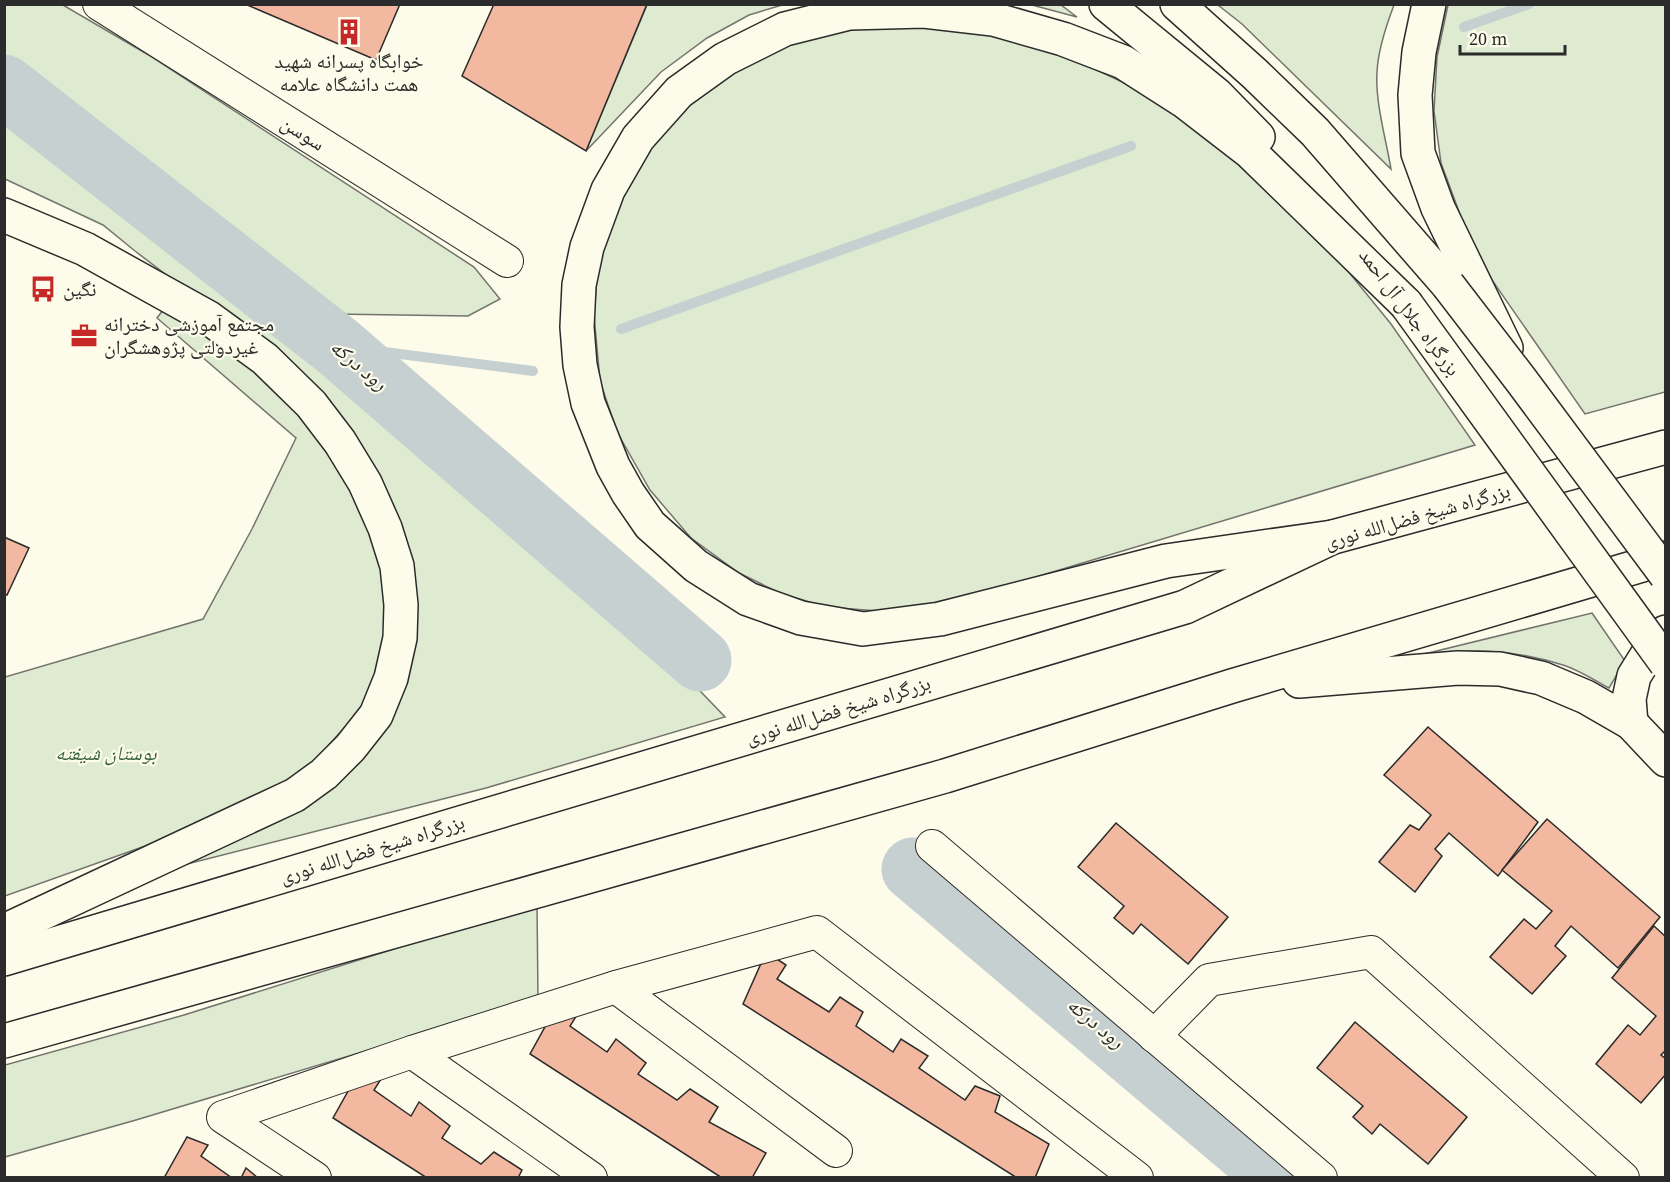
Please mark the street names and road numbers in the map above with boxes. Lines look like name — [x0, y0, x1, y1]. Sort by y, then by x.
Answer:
street label: سوسن — [275, 109, 331, 157]
street label: بزرگراه جلال آل احمد — [1353, 242, 1467, 382]
street label: بزرگراه شیخ فضل‌الله نوری — [1321, 476, 1513, 556]
street label: بزرگراه شیخ فضل‌الله نوری — [742, 669, 934, 751]
street label: بزرگراه شیخ فضل‌الله نوری — [276, 808, 468, 890]

